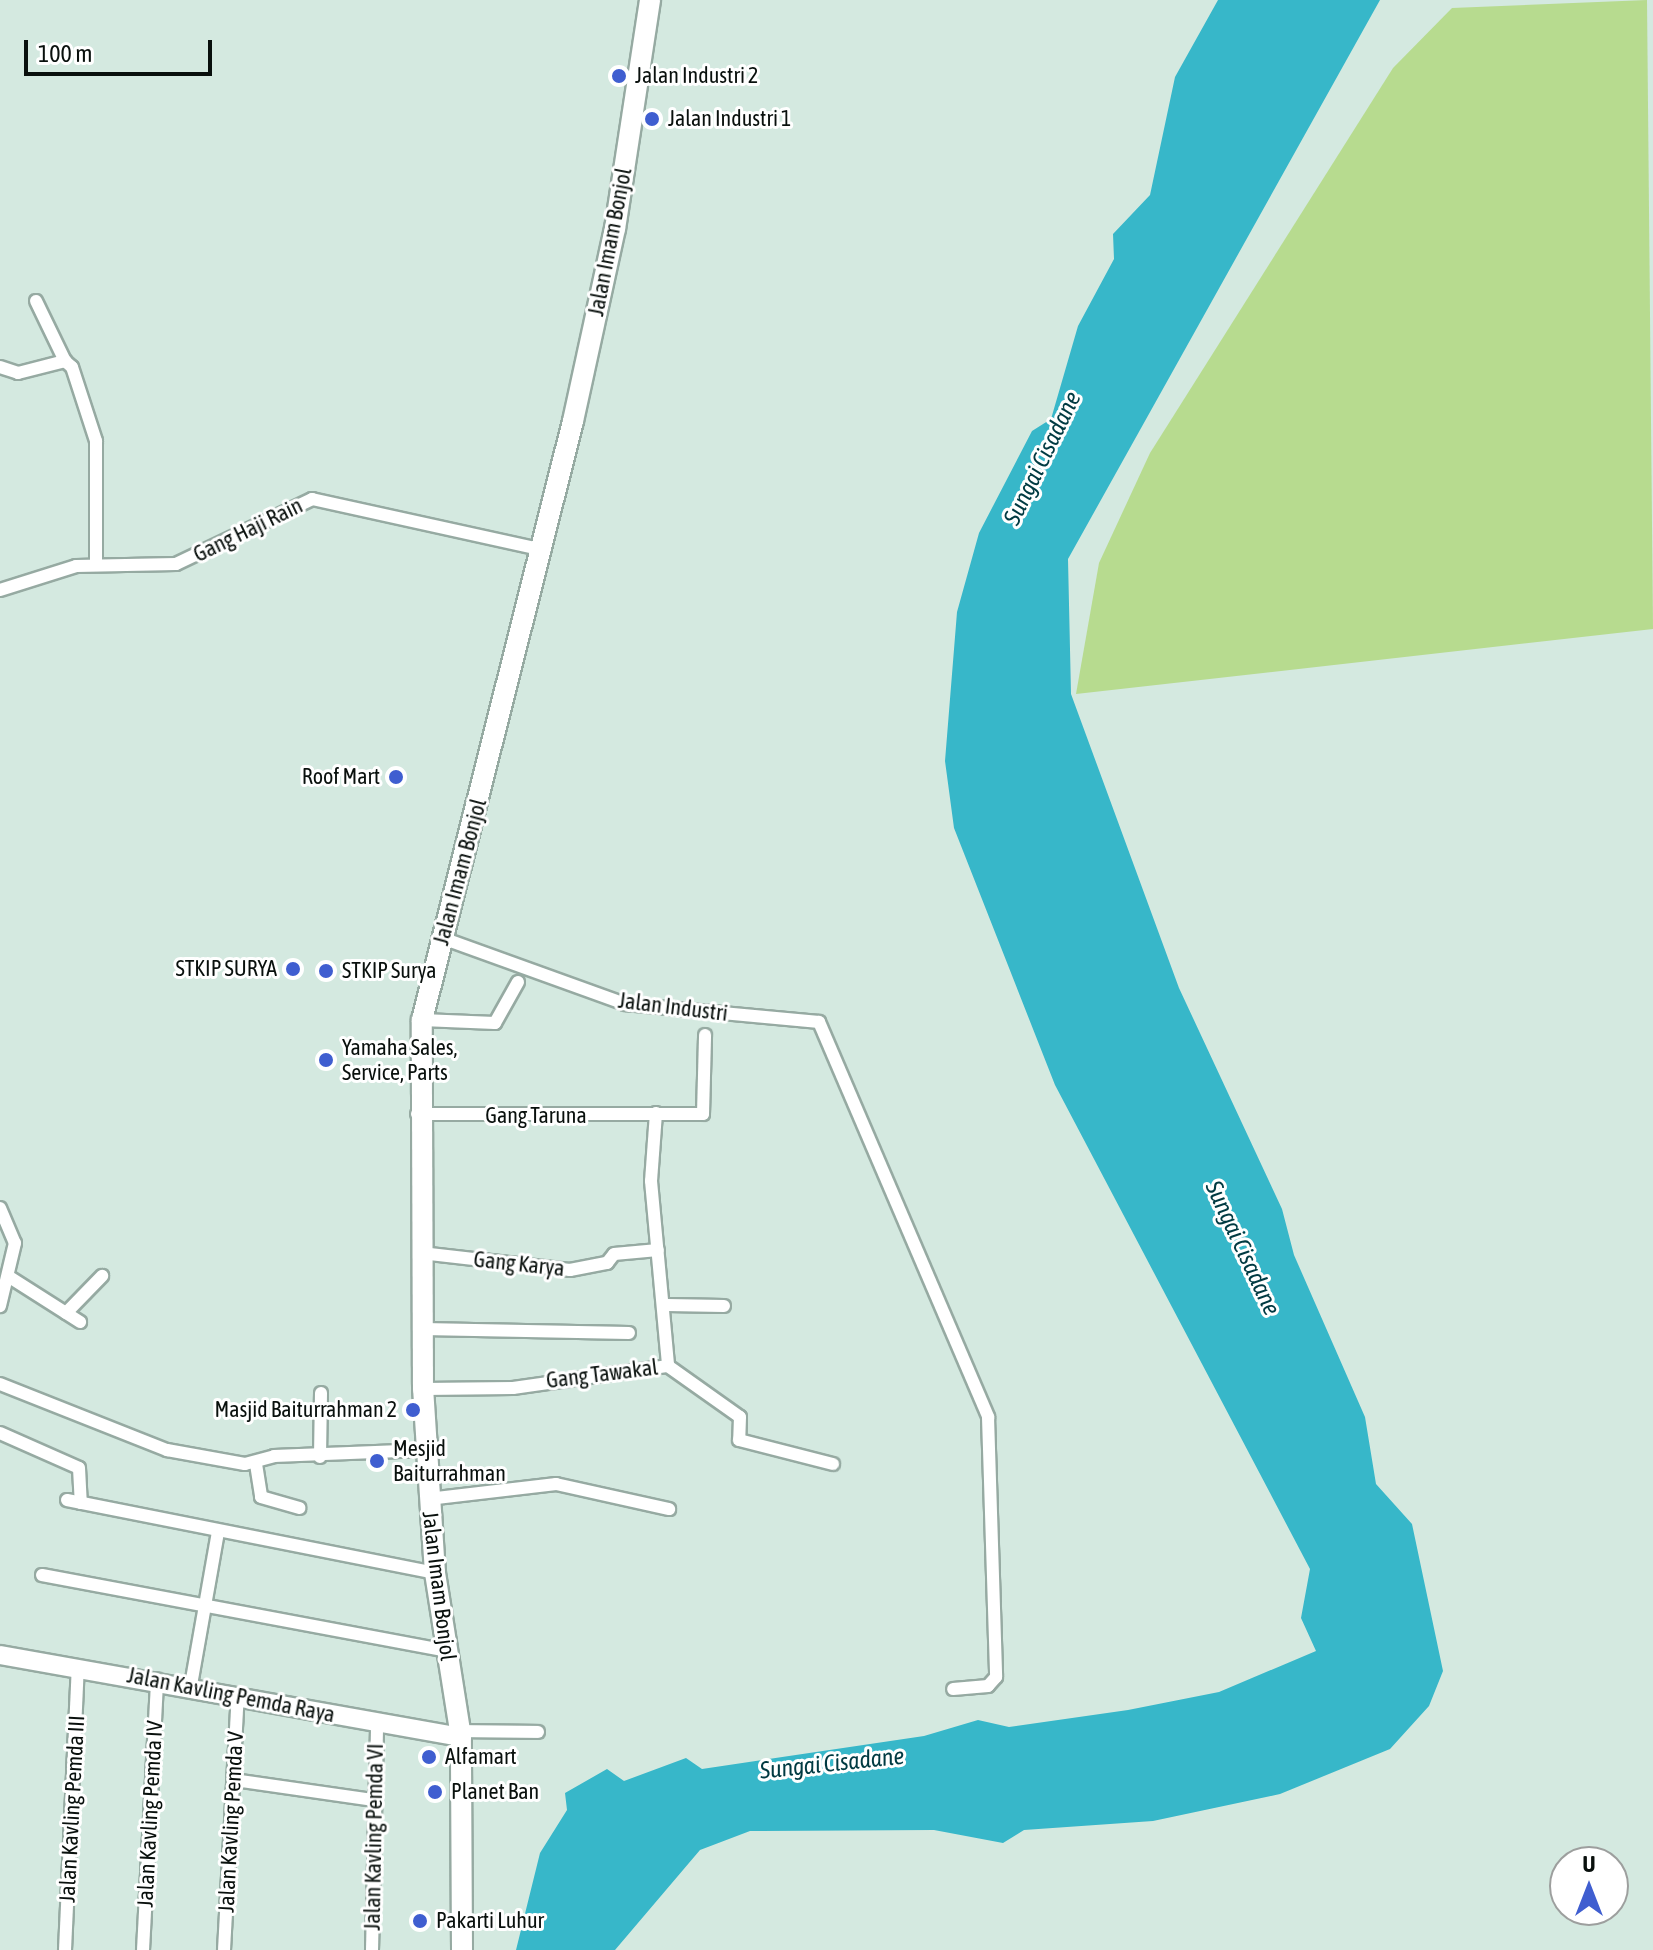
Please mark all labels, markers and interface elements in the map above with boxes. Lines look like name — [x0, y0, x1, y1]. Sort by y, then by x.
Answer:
scale bar — [28, 24, 216, 74]
text: 100 m — [38, 40, 92, 67]
place label: Jalan Industri 2 — [635, 63, 758, 89]
marker: Jalan Industri 2 — [610, 67, 628, 85]
place label: Jalan Industri 1 — [668, 106, 791, 132]
marker: Jalan Industri 1 — [643, 110, 661, 128]
street label: Jalan Imam Bonjol — [583, 166, 637, 318]
water label: Sungai Cisadane — [997, 386, 1087, 530]
street label: Gang Haji Rain — [189, 492, 307, 568]
place label: Roof Mart — [302, 764, 380, 790]
marker: Roof Mart — [387, 768, 405, 786]
street label: Jalan Imam Bonjol — [428, 796, 492, 948]
place label: STKIP SURYA — [175, 956, 277, 982]
place label: STKIP Surya — [342, 958, 437, 984]
marker: STKIP SURYA — [284, 960, 302, 978]
marker: STKIP Surya — [317, 962, 335, 980]
street label: Jalan Industri — [617, 987, 729, 1027]
place label: Yamaha Sales, Service, Parts — [342, 1034, 457, 1086]
marker: Yamaha Sales, Service, Parts — [317, 1051, 335, 1069]
street label: Gang Taruna — [485, 1103, 587, 1129]
water label: Sungai Cisadane — [1199, 1176, 1287, 1320]
street label: Gang Karya — [472, 1246, 566, 1282]
street label: Gang Tawakal — [545, 1354, 659, 1394]
place label: Masjid Baiturrahman 2 — [214, 1397, 397, 1423]
marker: Masjid Baiturrahman 2 — [404, 1401, 422, 1419]
place label: Mesjid Baiturrahman — [393, 1435, 506, 1486]
marker: Mesjid Baiturrahman — [368, 1452, 386, 1470]
street label: Jalan Imam Bonjol — [417, 1510, 461, 1662]
street label: Jalan Kavling Pemda Raya — [125, 1662, 337, 1728]
street label: Jalan Kavling Pemda III — [54, 1715, 90, 1903]
street label: Jalan Kavling Pemda IV — [132, 1720, 168, 1908]
street label: Jalan Kavling Pemda V — [213, 1731, 249, 1913]
water label: Sungai Cisadane — [758, 1741, 906, 1785]
street label: Jalan Kavling Pemda VI — [359, 1743, 389, 1931]
place label: Alfamart — [445, 1744, 517, 1770]
marker: Alfamart — [420, 1748, 438, 1766]
place label: Planet Ban — [451, 1779, 539, 1805]
marker: Planet Ban — [426, 1783, 444, 1801]
north arrow — [1549, 1846, 1629, 1926]
text: U — [1583, 1851, 1595, 1877]
place label: Pakarti Luhur — [436, 1908, 544, 1934]
marker: Pakarti Luhur — [411, 1912, 429, 1930]

